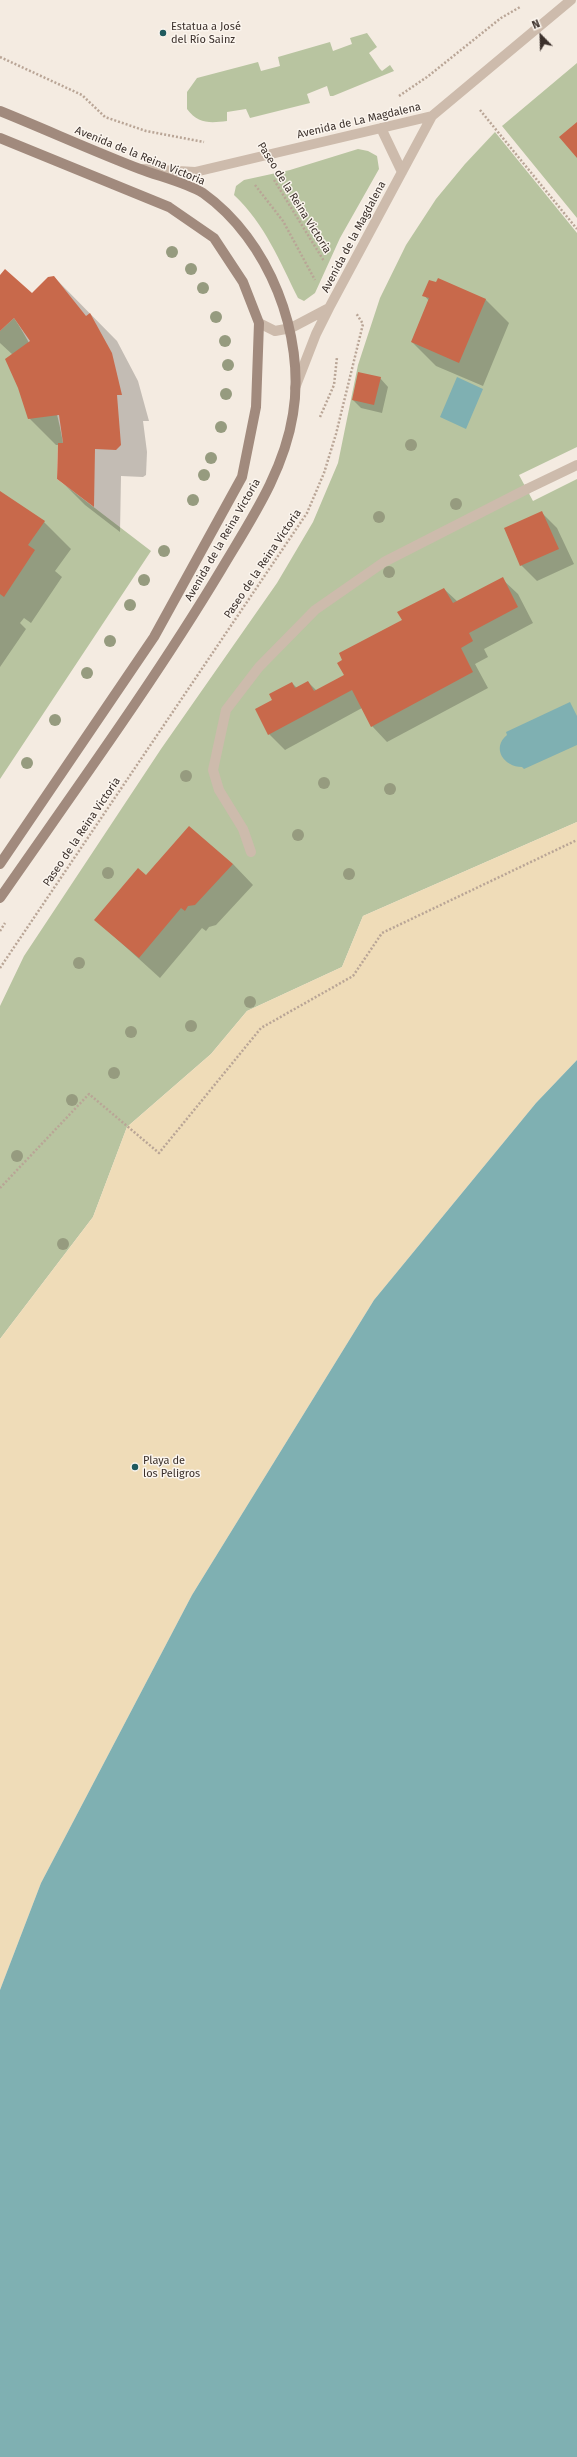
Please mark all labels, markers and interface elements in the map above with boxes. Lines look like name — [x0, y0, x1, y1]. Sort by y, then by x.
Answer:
north arrow — [521, 16, 561, 56]
text: N — [530, 17, 542, 32]
place label: Estatua a José del Río Sainz — [171, 20, 241, 46]
marker: Estatua a José del Río Sainz — [158, 28, 168, 38]
street label: Avenida de La Magdalena — [296, 100, 422, 142]
street label: Avenida de la Reina Victoria — [73, 124, 207, 188]
street label: Paseo de la Reina Victoria — [254, 140, 334, 256]
street label: Avenida de la Magdalena — [319, 179, 389, 295]
street label: Avenida de la Reina Victoria — [182, 476, 264, 604]
street label: Paseo de la Reina Victoria — [222, 507, 304, 621]
street label: Paseo de la Reina Victoria — [41, 775, 123, 889]
place label: Playa de los Peligros — [143, 1454, 200, 1480]
marker: Playa de los Peligros — [130, 1462, 140, 1472]

